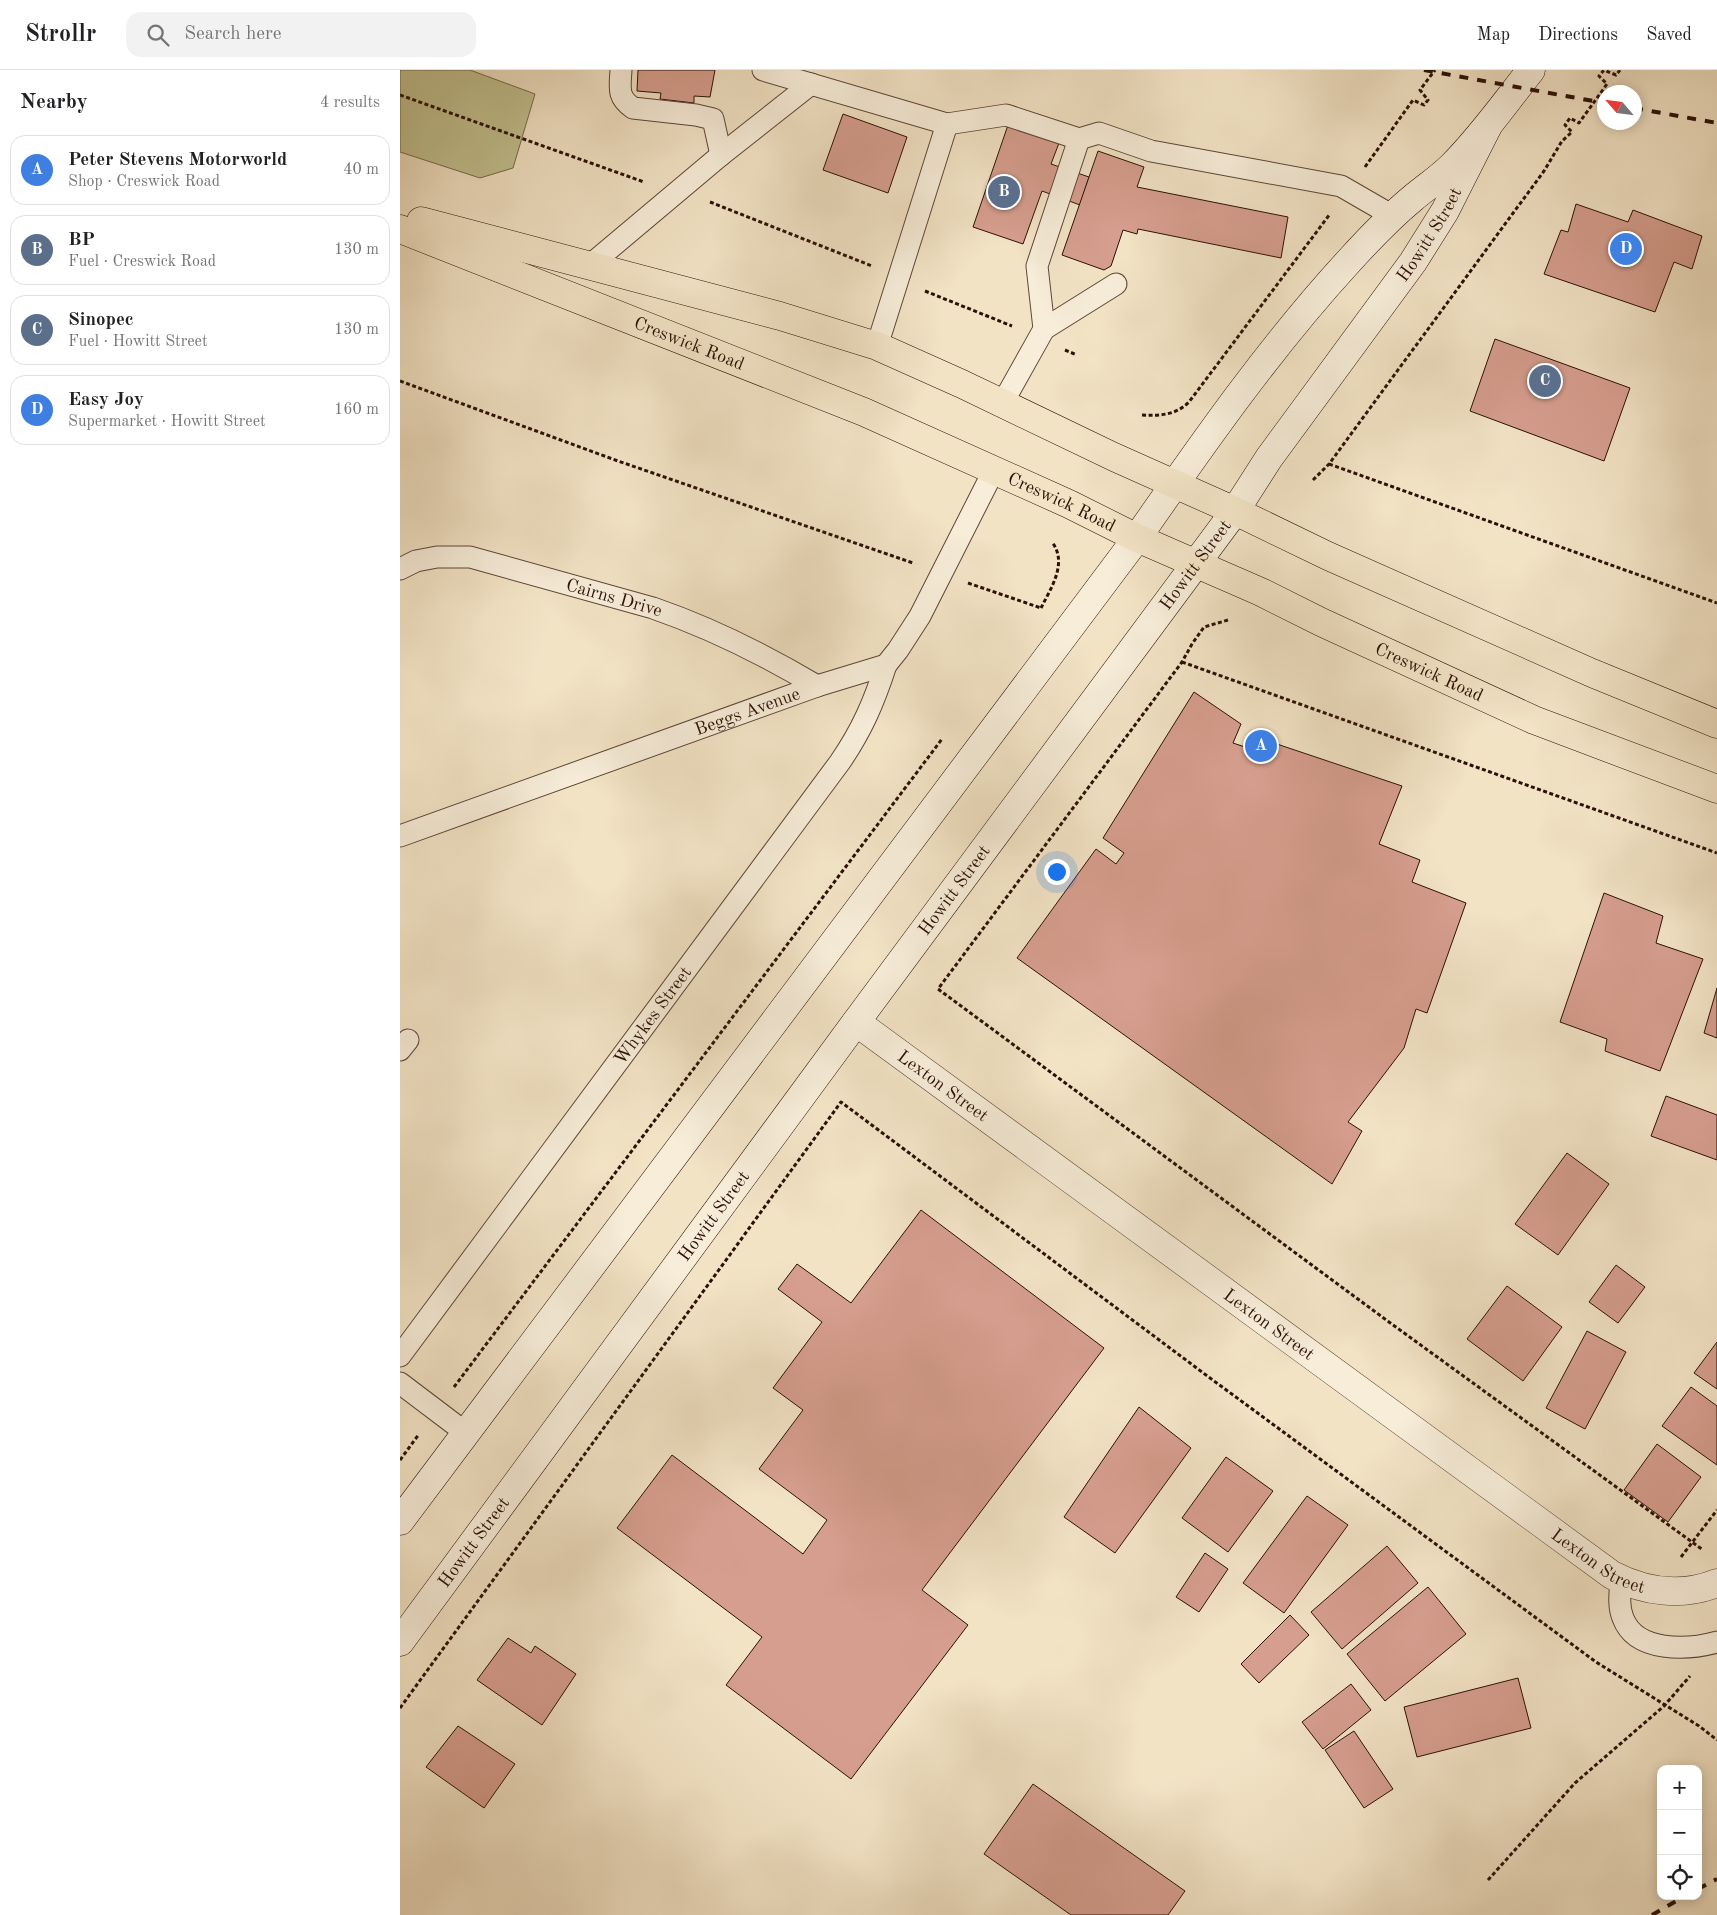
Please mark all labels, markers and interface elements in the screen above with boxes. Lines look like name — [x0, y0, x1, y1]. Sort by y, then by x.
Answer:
search box — [126, 12, 476, 57]
icon: search — [144, 21, 172, 49]
text: Strollr — [25, 23, 96, 47]
text: Search here — [184, 25, 282, 44]
text: Map — [1477, 26, 1510, 44]
text: Directions — [1538, 26, 1618, 44]
text: Saved — [1646, 26, 1692, 44]
north arrow — [1597, 85, 1642, 130]
text: Nearby — [20, 92, 88, 113]
text: 4 results — [320, 95, 380, 111]
text: Peter Stevens Motorworld — [68, 151, 287, 170]
text: A — [31, 162, 43, 178]
text: 40 m — [343, 162, 379, 178]
pin: B — [988, 173, 1020, 211]
text: Shop · Creswick Road — [68, 174, 220, 190]
street label: Howitt Street — [1394, 185, 1465, 285]
pin: D — [1610, 230, 1642, 268]
text: BP — [68, 231, 95, 250]
text: B — [31, 242, 43, 258]
text: 130 m — [334, 242, 379, 258]
text: Fuel · Creswick Road — [68, 254, 216, 270]
text: Sinopec — [68, 311, 134, 330]
street label: Creswick Road — [631, 314, 747, 374]
text: C — [32, 322, 42, 338]
text: 130 m — [334, 322, 379, 338]
text: Fuel · Howitt Street — [68, 334, 208, 350]
pin: C — [1529, 362, 1561, 400]
text: Easy Joy — [68, 391, 144, 410]
text: D — [31, 402, 43, 418]
text: 160 m — [334, 402, 379, 418]
text: Supermarket · Howitt Street — [68, 414, 266, 430]
street label: Creswick Road — [1005, 470, 1118, 536]
street label: Howitt Street — [1157, 517, 1235, 614]
street label: Cairns Drive — [564, 576, 664, 621]
street label: Creswick Road — [1372, 640, 1486, 705]
street label: Beggs Avenue — [693, 685, 802, 739]
pin: A — [1245, 727, 1277, 765]
street label: Howitt Street — [916, 842, 994, 939]
your location — [1044, 859, 1070, 885]
street label: Whykes Street — [611, 964, 695, 1068]
street label: Lexton Street — [894, 1048, 991, 1126]
street label: Howitt Street — [675, 1168, 753, 1265]
street label: Lexton Street — [1220, 1286, 1317, 1364]
street label: Howitt Street — [435, 1494, 513, 1591]
street label: Lexton Street — [1548, 1526, 1647, 1597]
map controls — [1657, 1765, 1702, 1900]
button: + — [1657, 1765, 1702, 1810]
button: − — [1657, 1810, 1702, 1855]
button: locate — [1657, 1855, 1702, 1900]

